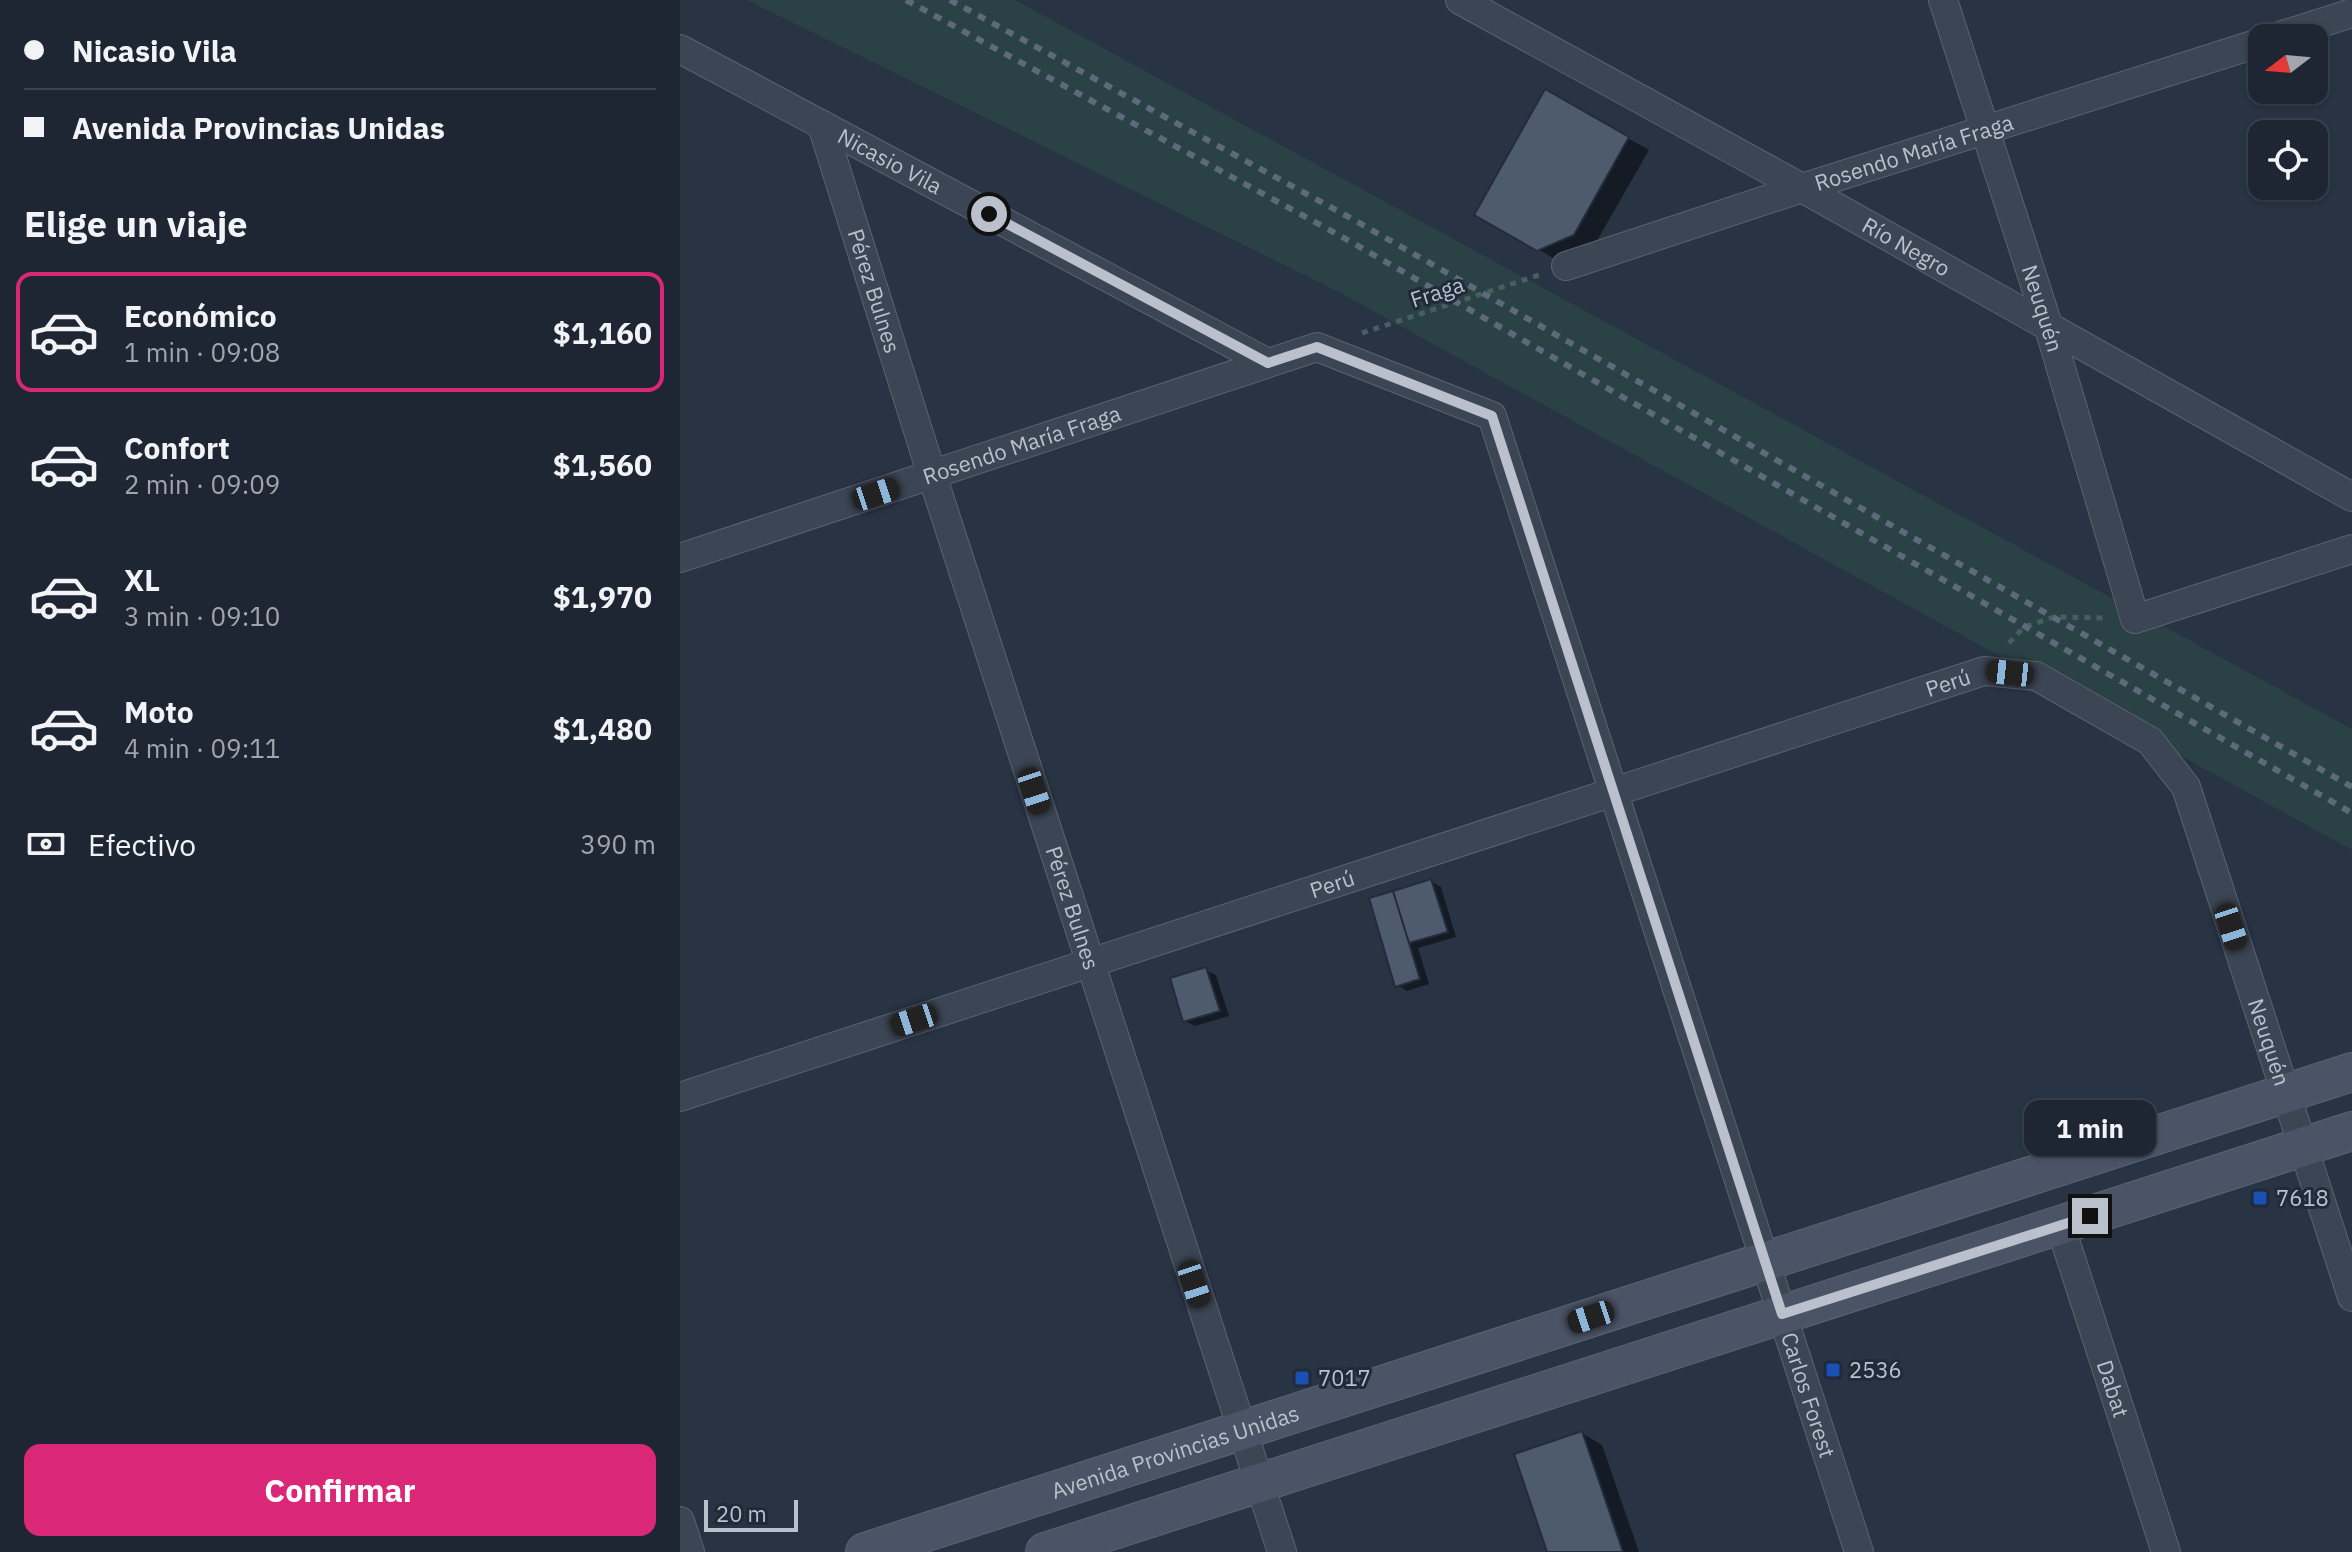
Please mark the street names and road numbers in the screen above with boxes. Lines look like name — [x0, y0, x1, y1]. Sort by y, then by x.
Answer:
street label: Rosendo María Fraga — [1811, 107, 2017, 197]
street label: Nicasio Vila — [833, 121, 948, 201]
street label: Río Negro — [1857, 210, 1956, 283]
street label: Pérez Bulnes — [842, 225, 908, 356]
street label: Neuquén — [2015, 261, 2070, 355]
street label: Fraga — [1406, 269, 1468, 314]
street label: Rosendo María Fraga — [919, 398, 1125, 491]
street label: Perú — [1922, 661, 1974, 703]
street label: Pérez Bulnes — [1039, 842, 1107, 973]
street label: Perú — [1306, 863, 1358, 904]
street label: Neuquén — [2242, 995, 2297, 1089]
street label: Carlos Forest — [1775, 1328, 1843, 1461]
street label: Dabat — [2091, 1356, 2136, 1421]
street label: Avenida Provincias Unidas — [1048, 1398, 1303, 1505]

